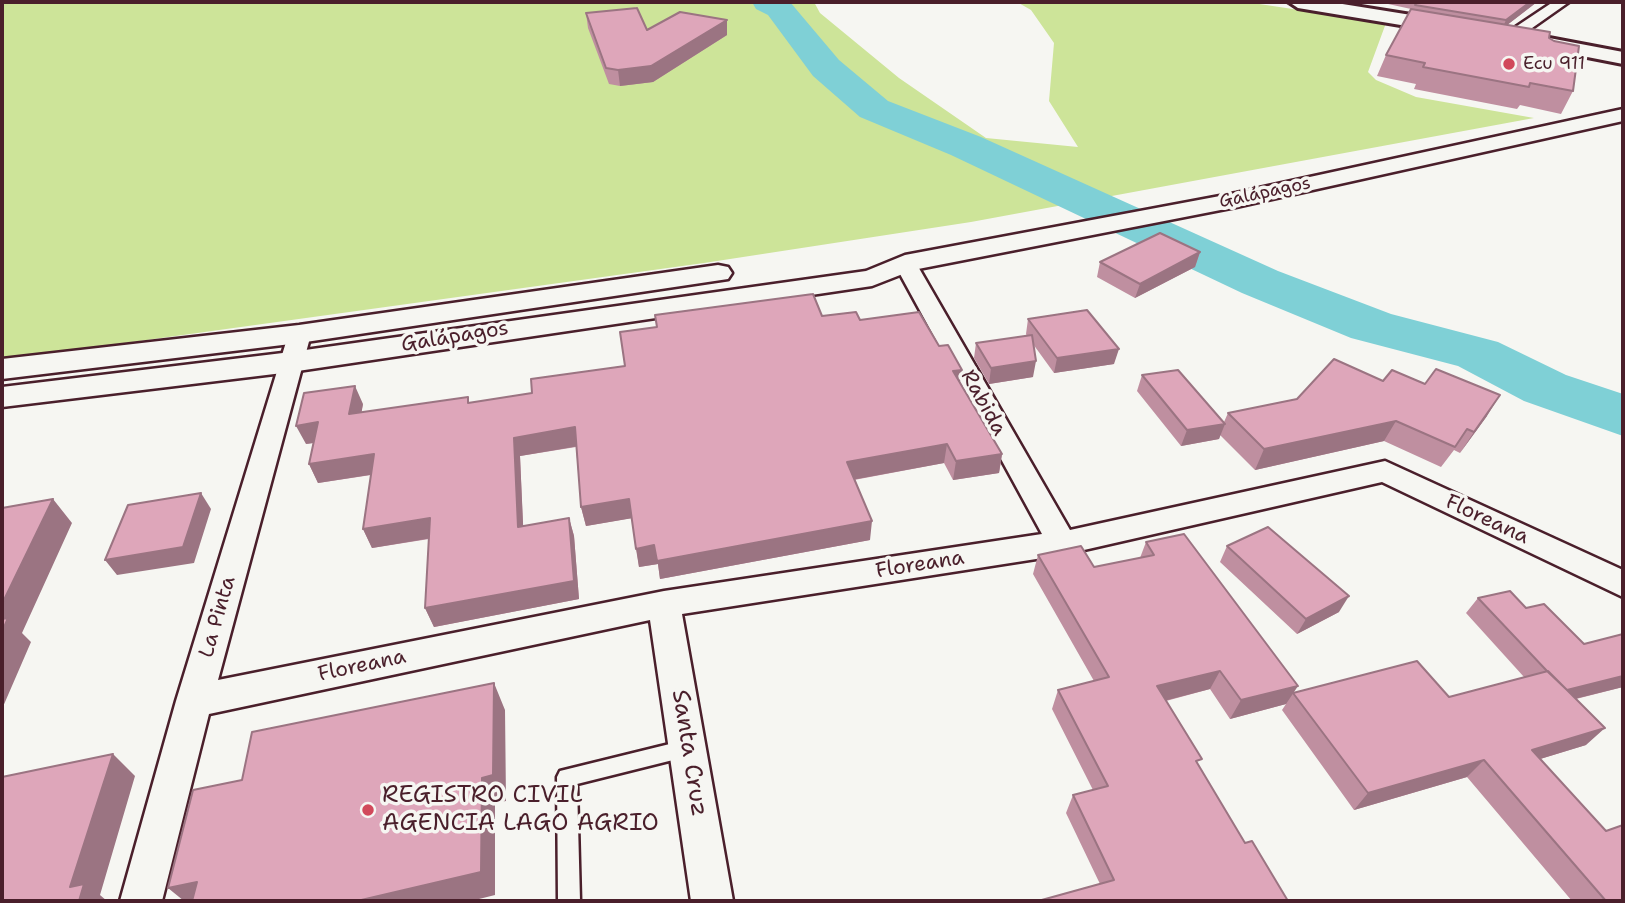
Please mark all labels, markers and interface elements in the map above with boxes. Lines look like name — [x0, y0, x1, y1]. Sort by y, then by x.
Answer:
place label: Ecu 911 — [1523, 53, 1585, 75]
marker: Ecu 911 — [1501, 56, 1517, 72]
street label: Galápagos — [1217, 173, 1313, 213]
street label: Galápagos — [400, 316, 510, 358]
street label: Rabida — [955, 366, 1011, 440]
street label: Floreana — [1441, 490, 1533, 550]
street label: Floreana — [874, 546, 966, 584]
street label: La Pinta — [194, 573, 242, 661]
street label: Floreana — [316, 644, 408, 688]
street label: Santa Cruz — [665, 688, 713, 818]
place label: REGISTRO CIVIL AGENCIA LAGO AGRIO — [382, 782, 659, 838]
marker: REGISTRO CIVIL AGENCIA LAGO AGRIO — [360, 802, 376, 818]

